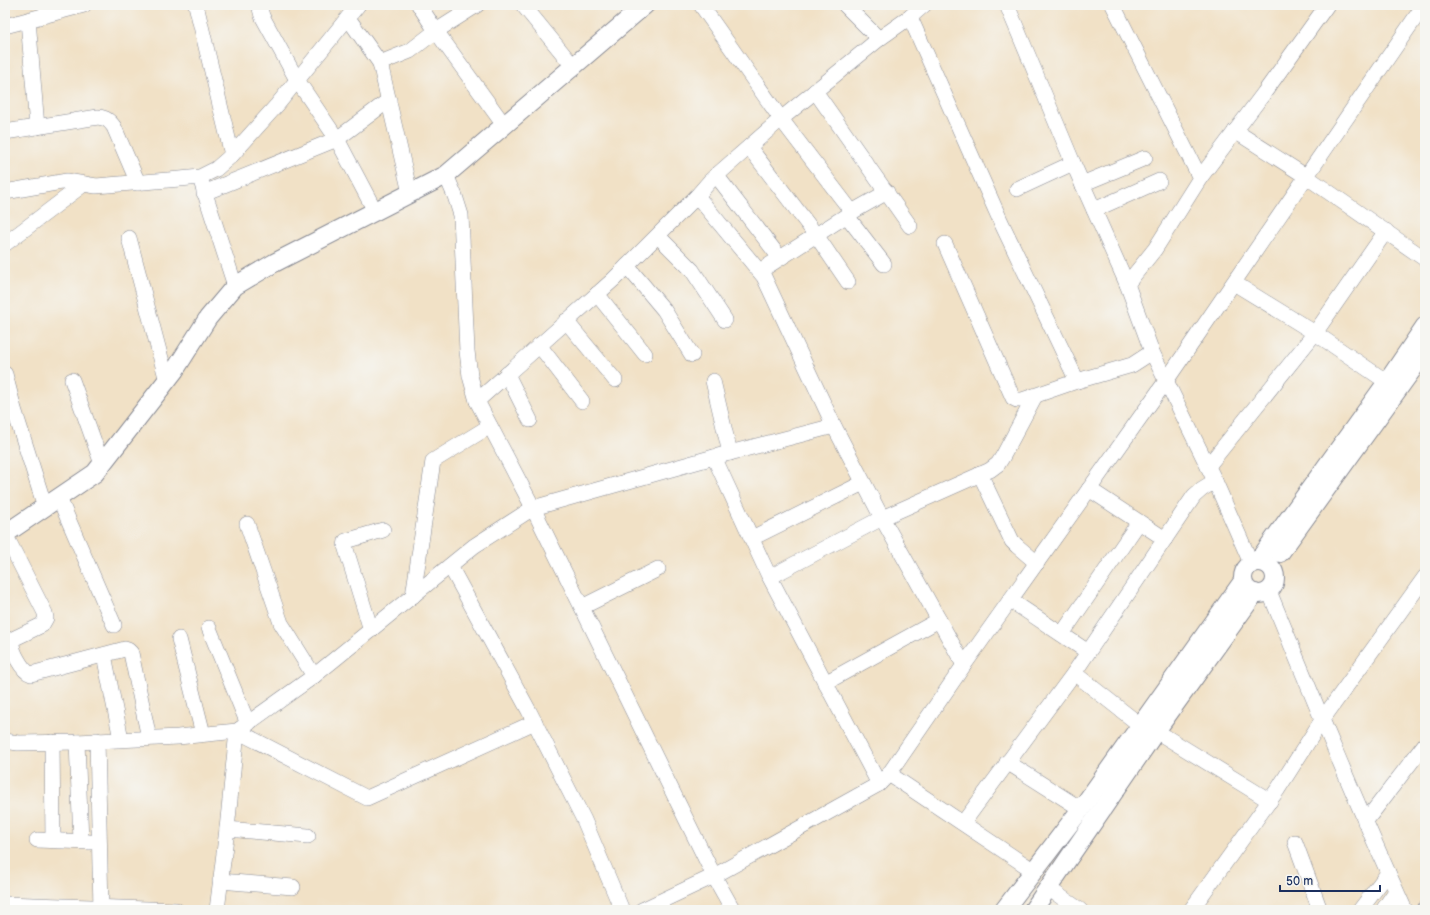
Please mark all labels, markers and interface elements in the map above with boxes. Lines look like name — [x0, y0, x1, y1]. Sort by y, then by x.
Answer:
scale bar — [1280, 867, 1380, 893]
text: 50 m — [1286, 874, 1313, 889]

